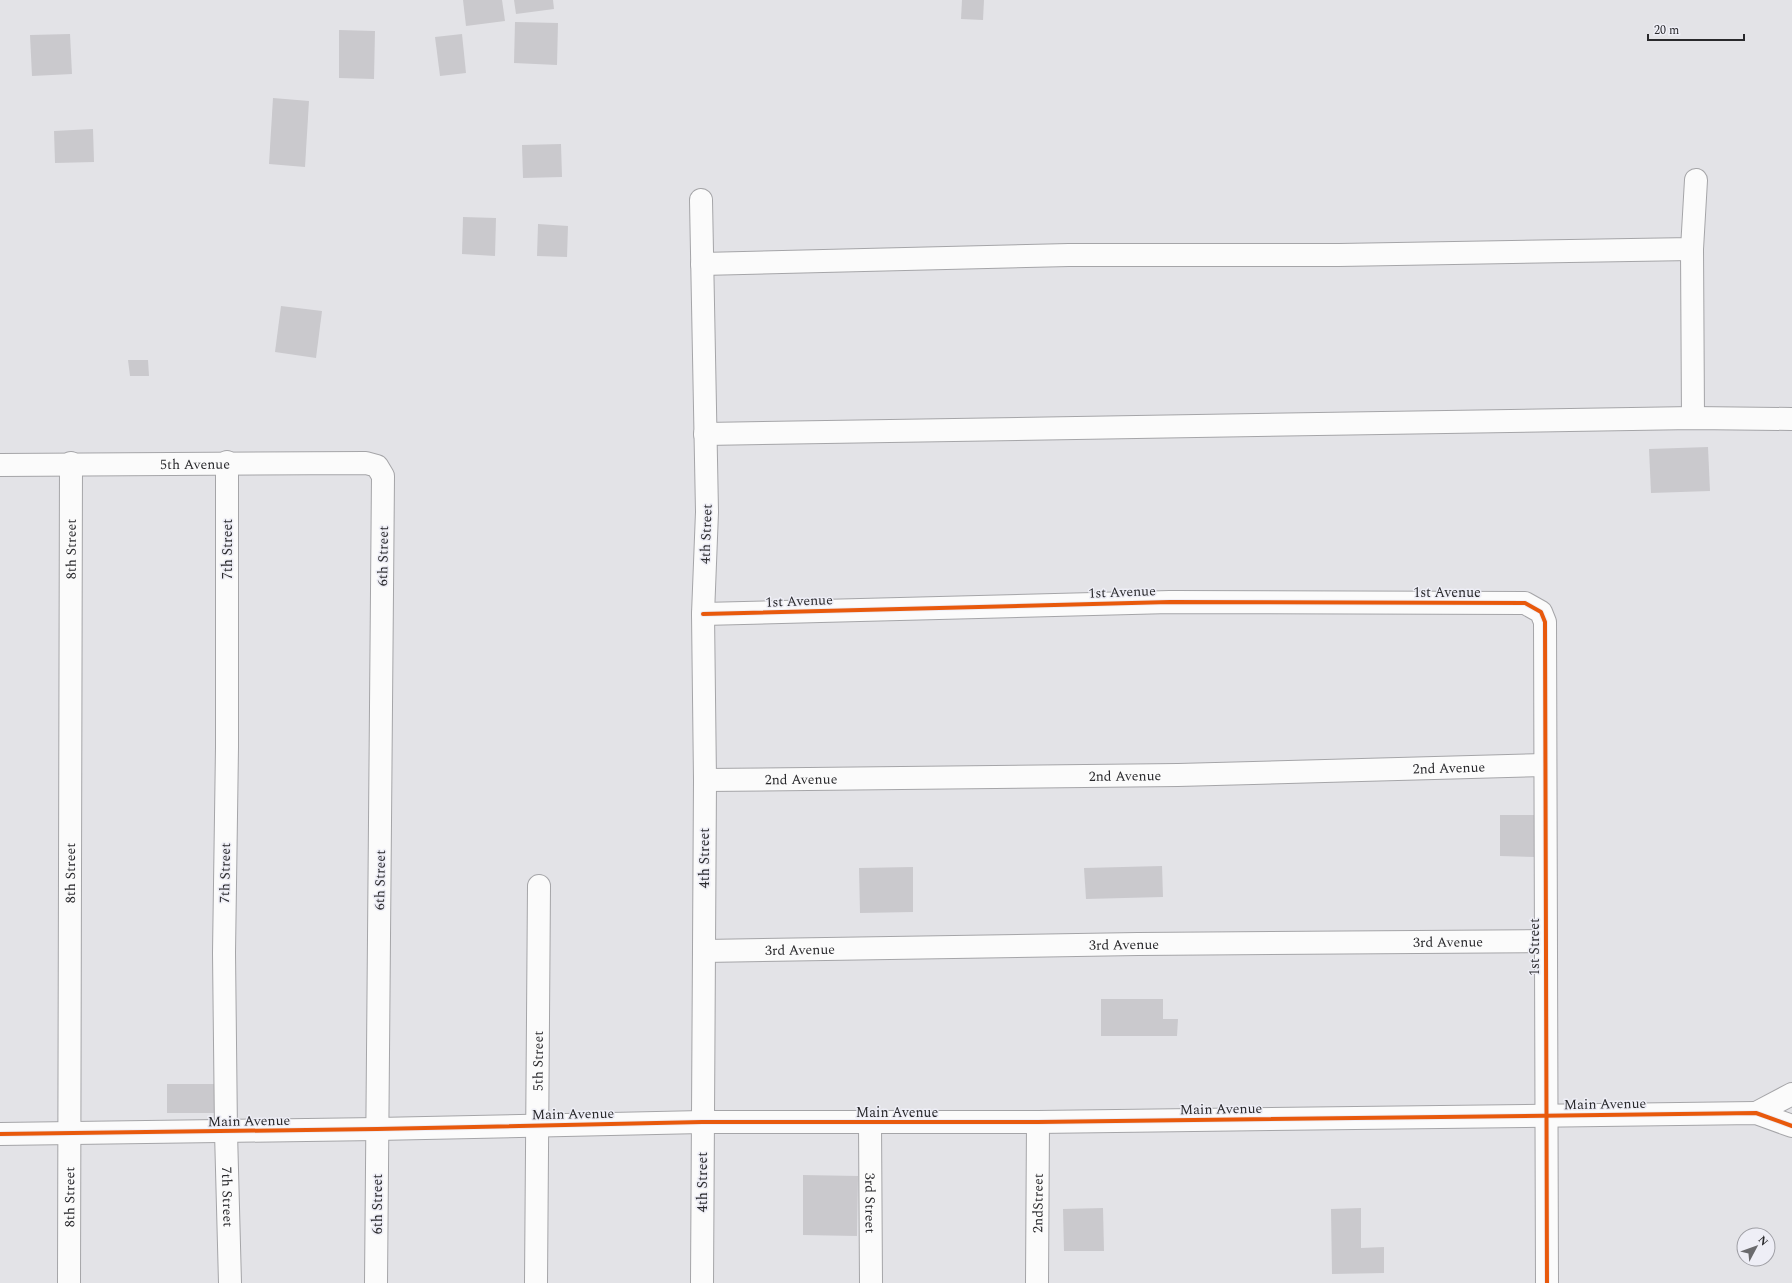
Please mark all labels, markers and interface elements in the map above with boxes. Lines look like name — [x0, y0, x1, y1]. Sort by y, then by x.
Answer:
scale bar — [1648, 16, 1744, 42]
text: 20 m — [1654, 21, 1679, 40]
street label: 5th Avenue — [160, 453, 230, 475]
street label: 4th Street — [694, 503, 718, 565]
street label: 8th Street — [60, 519, 81, 579]
street label: 7th Street — [217, 519, 238, 579]
street label: 6th Street — [372, 526, 394, 586]
street label: 1st Avenue — [1088, 580, 1156, 604]
street label: 1st Avenue — [1413, 582, 1481, 603]
street label: 1st Avenue — [765, 589, 833, 613]
street label: 2nd Avenue — [1412, 756, 1486, 779]
street label: 2nd Avenue — [1088, 765, 1162, 786]
street label: 2nd Avenue — [765, 768, 838, 790]
street label: 4th Street — [694, 828, 715, 888]
street label: 8th Street — [59, 843, 81, 903]
street label: 7th Street — [214, 843, 236, 903]
street label: 6th Street — [369, 850, 391, 910]
street label: 1st Street — [1524, 918, 1545, 976]
street label: 3rd Avenue — [1413, 931, 1483, 952]
street label: 3rd Avenue — [1089, 933, 1159, 955]
street label: 3rd Avenue — [765, 938, 835, 961]
street label: 5th Street — [527, 1031, 548, 1091]
street label: Main Avenue — [1564, 1093, 1647, 1115]
street label: Main Avenue — [1180, 1098, 1263, 1120]
street label: Main Avenue — [856, 1102, 938, 1123]
street label: Main Avenue — [532, 1103, 615, 1125]
street label: Main Avenue — [208, 1110, 291, 1132]
street label: 4th Street — [692, 1152, 713, 1212]
street label: 7th Street — [216, 1166, 239, 1227]
street label: 8th Street — [59, 1167, 80, 1227]
street label: 3rd Street — [860, 1173, 881, 1233]
street label: 2ndStreet — [1027, 1173, 1048, 1233]
street label: 6th Street — [367, 1174, 388, 1234]
north arrow — [1736, 1227, 1776, 1267]
text: N — [1754, 1232, 1773, 1250]

